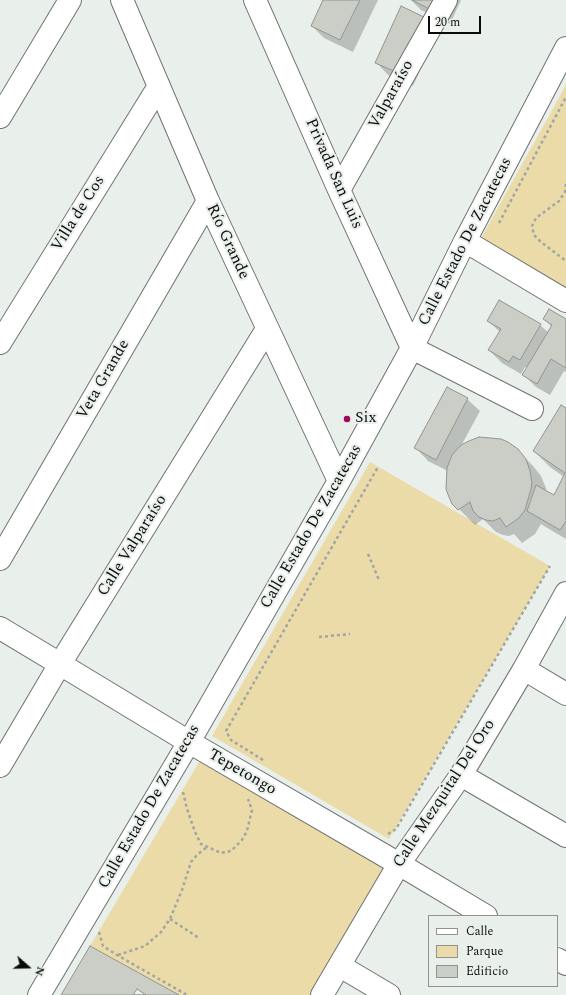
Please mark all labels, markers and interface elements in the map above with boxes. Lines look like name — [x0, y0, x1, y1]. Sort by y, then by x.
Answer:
scale bar — [430, 8, 483, 34]
text: 20 m — [435, 13, 460, 32]
street label: Valparaíso — [365, 57, 419, 133]
street label: Privada San Luis — [300, 116, 366, 232]
street label: Calle Estado De Zacatecas — [415, 155, 517, 329]
street label: Villa de Cos — [48, 172, 110, 256]
street label: Río Grande — [201, 201, 253, 283]
street label: Veta Grande — [73, 337, 135, 423]
place label: Six — [355, 409, 376, 429]
marker: Six — [342, 414, 352, 424]
street label: Calle Estado De Zacatecas — [257, 442, 367, 612]
street label: Calle Valparaíso — [94, 492, 172, 600]
street label: Calle Mezquital Del Oro — [390, 716, 500, 872]
street label: Calle Estado De Zacatecas — [95, 722, 205, 892]
street label: Tepetongo — [205, 746, 279, 800]
legend — [428, 915, 558, 987]
text: Calle — [466, 922, 493, 941]
text: Parque — [466, 942, 503, 961]
north arrow — [8, 947, 48, 987]
text: Edificio — [466, 962, 508, 981]
text: N — [30, 964, 49, 978]

